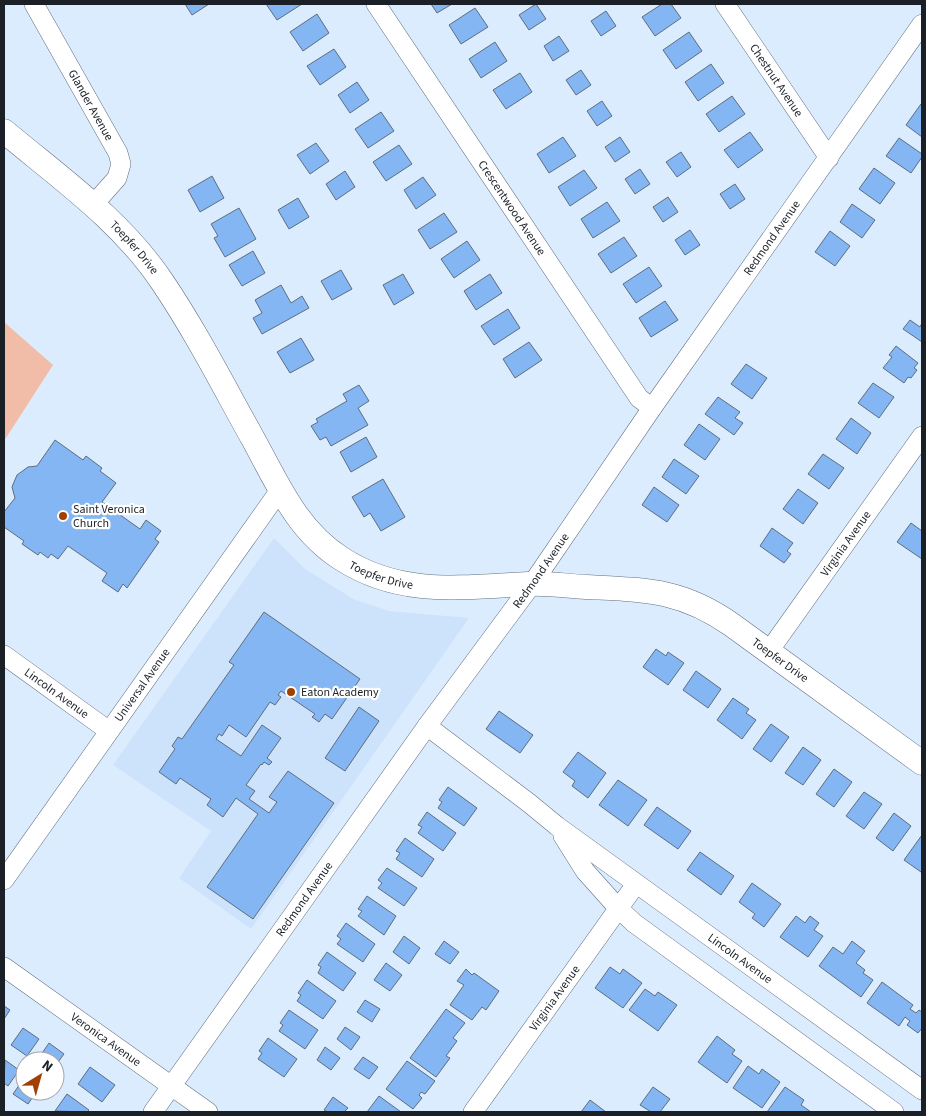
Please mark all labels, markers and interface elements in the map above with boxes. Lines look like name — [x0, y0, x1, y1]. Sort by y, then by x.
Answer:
street label: Chestnut Avenue — [745, 41, 807, 120]
street label: Glander Avenue — [64, 67, 117, 144]
street label: Crescentwood Avenue — [474, 157, 550, 259]
street label: Redmond Avenue — [740, 197, 804, 279]
street label: Toepfer Drive — [106, 217, 162, 278]
place label: Saint Veronica Church — [73, 501, 145, 532]
street label: Virginia Avenue — [817, 507, 875, 580]
marker: Saint Veronica Church — [57, 510, 69, 522]
street label: Redmond Avenue — [509, 530, 573, 612]
street label: Toepfer Drive — [346, 557, 414, 594]
street label: Toepfer Drive — [748, 634, 812, 687]
street label: Universal Avenue — [111, 645, 174, 725]
street label: Lincoln Avenue — [21, 664, 92, 723]
place label: Eaton Academy — [301, 684, 379, 701]
marker: Eaton Academy — [285, 686, 297, 698]
street label: Redmond Avenue — [272, 858, 337, 940]
street label: Lincoln Avenue — [704, 930, 776, 988]
street label: Virginia Avenue — [525, 962, 584, 1035]
street label: Veronica Avenue — [67, 1009, 144, 1071]
north arrow — [15, 1051, 65, 1101]
text: N — [37, 1056, 57, 1077]

